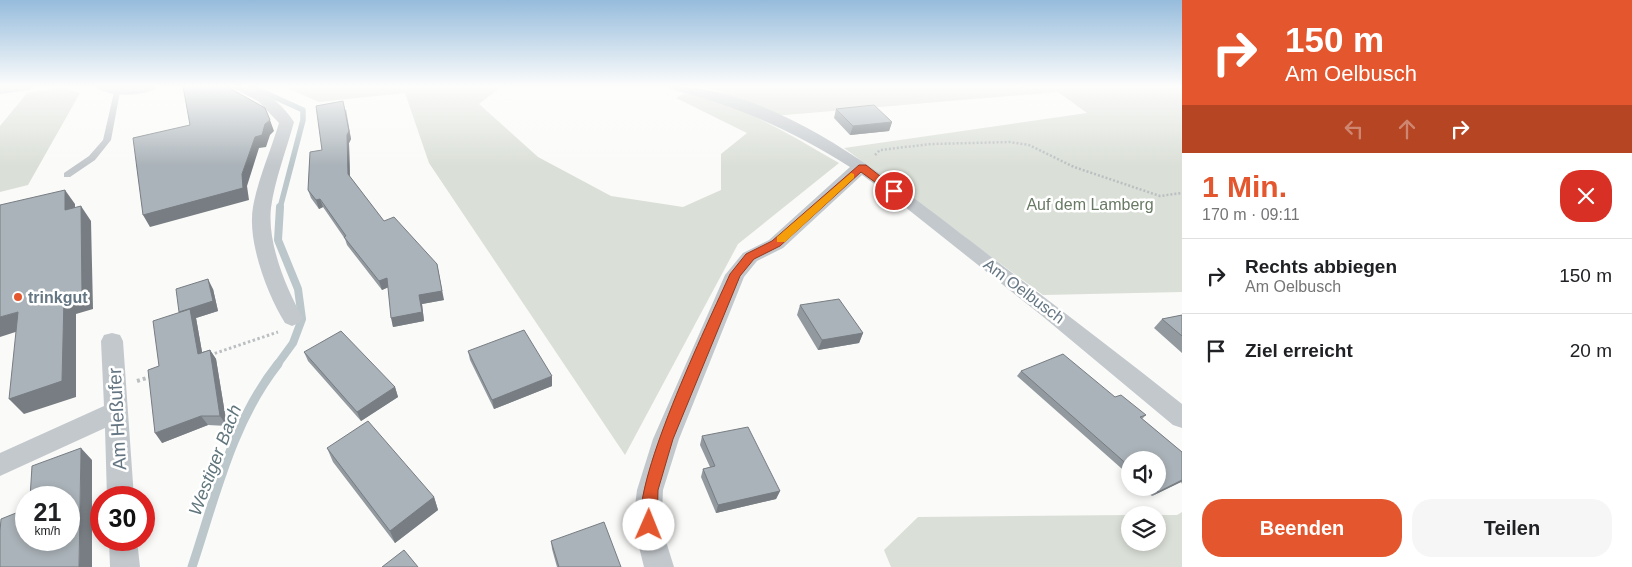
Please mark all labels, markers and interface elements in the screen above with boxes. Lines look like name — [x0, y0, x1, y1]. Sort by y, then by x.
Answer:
icon: right — [1202, 20, 1267, 85]
text: 150 m — [1285, 20, 1384, 59]
text: Am Oelbusch — [1285, 61, 1417, 86]
icon: left — [1340, 115, 1368, 143]
icon: ahead — [1393, 115, 1421, 143]
icon: right — [1446, 115, 1474, 143]
pin — [873, 170, 915, 212]
text: 1 Min. — [1202, 170, 1287, 203]
button: close — [1560, 170, 1612, 222]
icon: arrive — [880, 177, 908, 205]
park label: Auf dem Lamberg — [1026, 196, 1154, 213]
text: 170 m · 09:11 — [1202, 206, 1300, 223]
street label: Am Oelbusch — [981, 255, 1067, 327]
text: Rechts abbiegen — [1245, 256, 1397, 277]
icon: right — [1202, 262, 1230, 290]
text: 150 m — [1559, 265, 1612, 286]
text: Am Oelbusch — [1245, 278, 1341, 295]
place label: trinkgut — [28, 289, 88, 306]
marker: trinkgut — [12, 291, 24, 303]
icon: arrive — [1202, 337, 1230, 365]
text: Ziel erreicht — [1245, 340, 1353, 361]
text: 20 m — [1570, 340, 1612, 361]
street label: Am Heßufer — [104, 367, 130, 471]
water label: Westiger Bach — [185, 402, 245, 518]
map controls — [1121, 451, 1166, 551]
button: sound — [1121, 451, 1166, 496]
speed limit sign: 30 — [90, 486, 155, 551]
text: 21 — [34, 498, 61, 526]
position arrow — [622, 498, 674, 550]
button: Beenden — [1202, 499, 1402, 557]
button: Teilen — [1412, 499, 1612, 557]
button: layers — [1121, 506, 1166, 551]
text: km/h — [34, 524, 61, 538]

